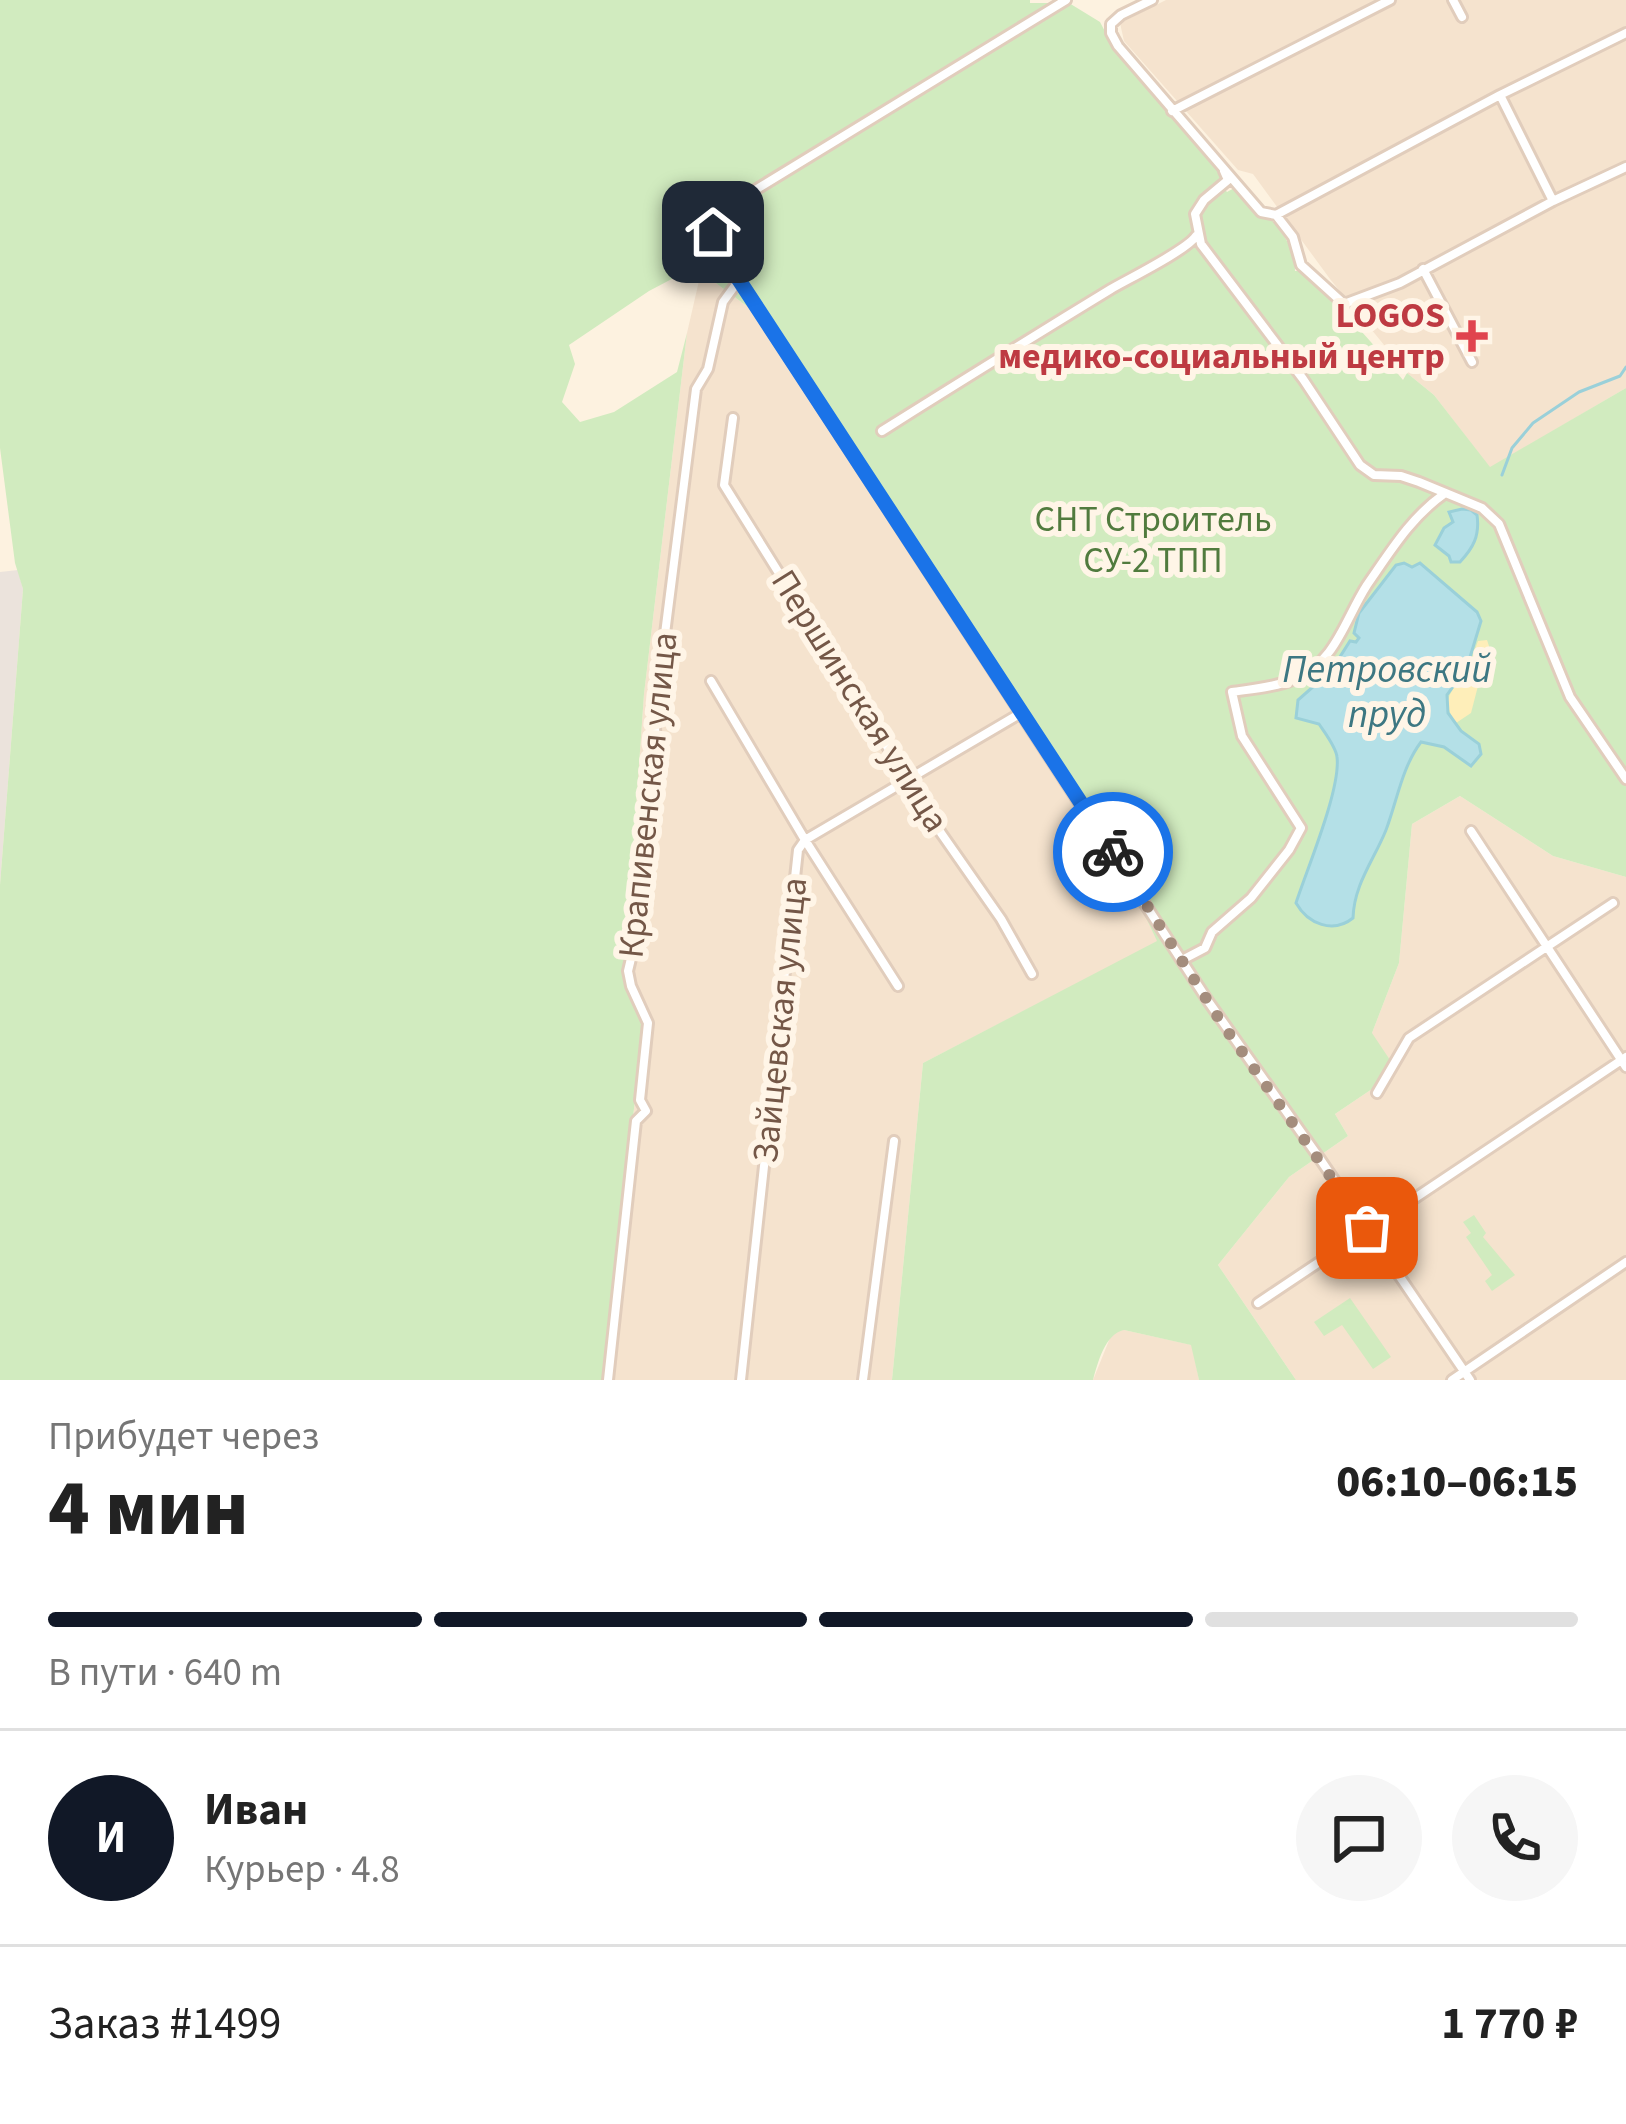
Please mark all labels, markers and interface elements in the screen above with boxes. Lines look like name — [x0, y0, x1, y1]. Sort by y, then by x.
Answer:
pin — [662, 181, 764, 283]
icon: home — [680, 199, 746, 265]
place label: LOGOS медико-социальный центр — [998, 290, 1445, 382]
marker: LOGOS медико-социальный центр — [1456, 320, 1488, 352]
park label: СНТ Строитель СУ-2 ТПП — [1034, 494, 1272, 586]
street label: Першинская улица — [759, 560, 961, 842]
street label: Крапивенская улица — [606, 630, 690, 960]
water label: Петровский пруд — [1282, 642, 1492, 743]
courier — [1053, 792, 1173, 912]
icon: bike — [1080, 819, 1146, 885]
street label: Зайцевская улица — [740, 875, 820, 1165]
pin — [1316, 1177, 1418, 1279]
icon: bag — [1334, 1195, 1400, 1261]
text: Прибудет через — [48, 1409, 319, 1465]
text: 06:10–06:15 — [1336, 1450, 1578, 1514]
text: 4 мин — [48, 1454, 249, 1565]
text: В пути · 640 m — [48, 1645, 282, 1701]
button: chat — [1296, 1775, 1422, 1901]
button: phone — [1452, 1775, 1578, 1901]
text: Иван — [204, 1778, 308, 1842]
text: И — [96, 1806, 126, 1870]
text: Курьер · 4.8 — [204, 1842, 400, 1898]
text: Заказ #1499 — [48, 1992, 281, 2056]
text: 1 770 ₽ — [1441, 1992, 1578, 2056]

